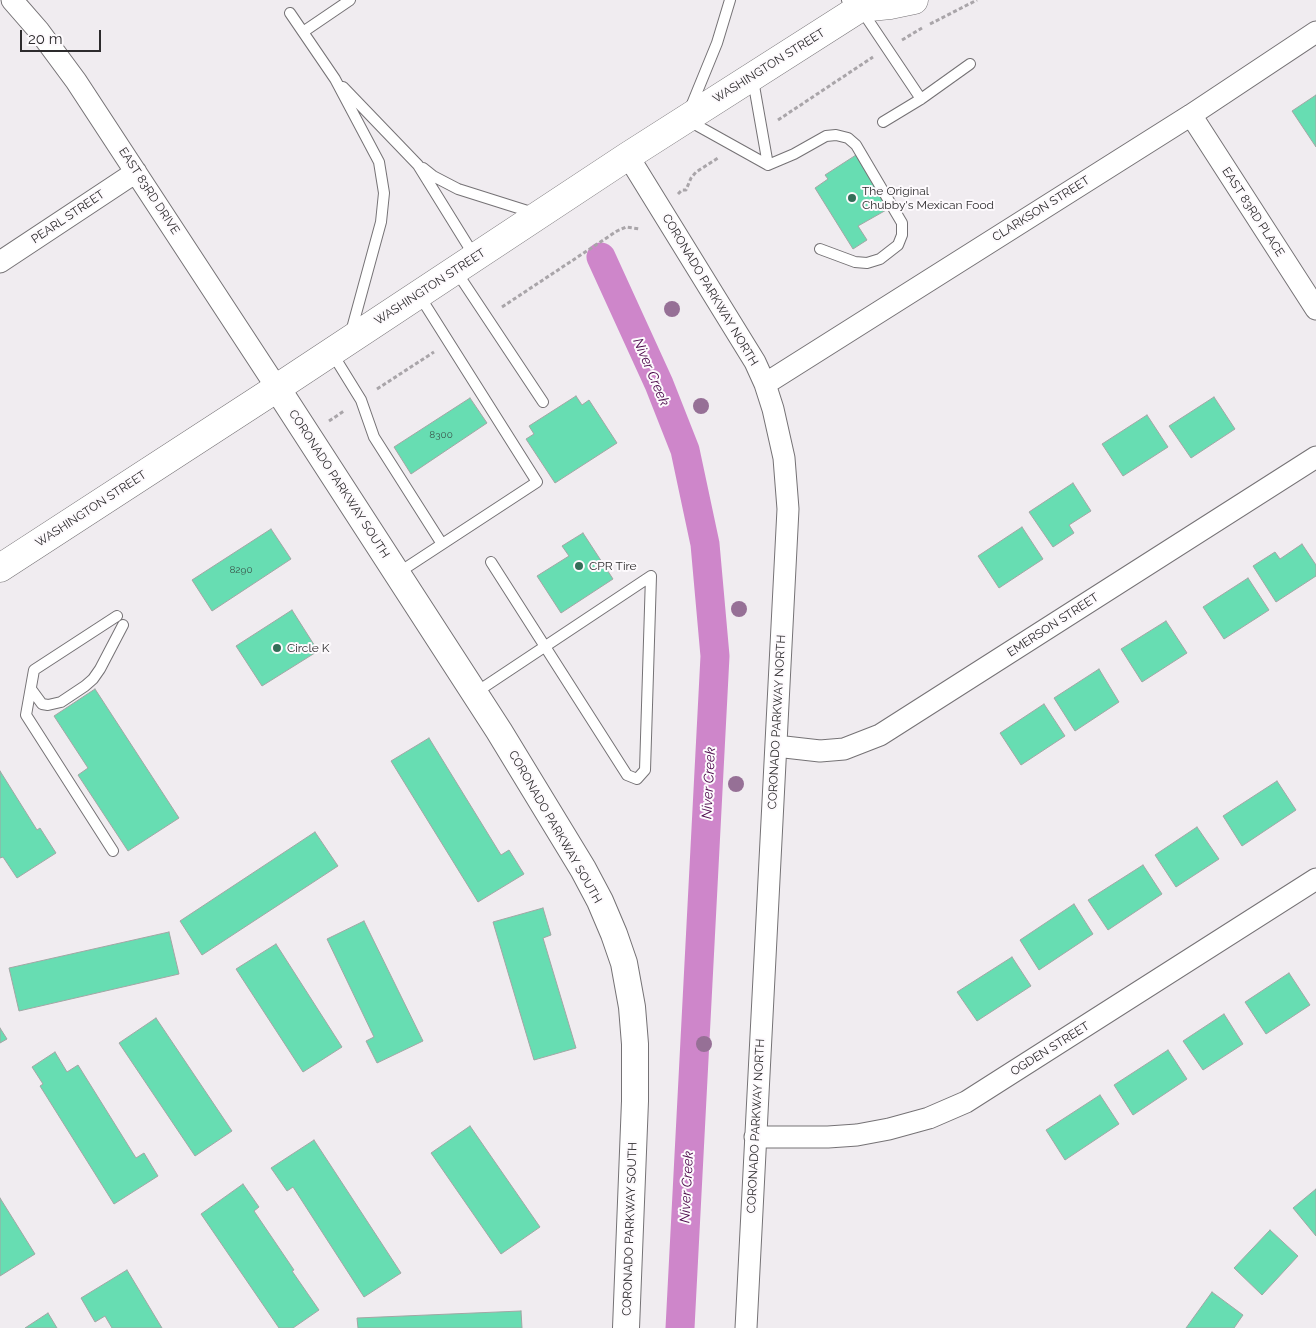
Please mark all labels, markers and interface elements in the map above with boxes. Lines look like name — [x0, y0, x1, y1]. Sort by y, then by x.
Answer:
scale bar — [22, 20, 104, 52]
street label: WASHINGTON STREET — [710, 26, 828, 106]
text: 20 m — [28, 30, 63, 48]
street label: EAST 83RD DRIVE — [116, 145, 182, 237]
street label: EAST 83RD PLACE — [1219, 165, 1287, 259]
street label: CLARKSON STREET — [990, 173, 1092, 245]
place label: The Original Chubby's Mexican Food — [862, 184, 994, 212]
street label: PEARL STREET — [29, 187, 107, 247]
marker: The Original Chubby's Mexican Food — [846, 192, 858, 204]
street label: CORONADO PARKWAY NORTH — [659, 211, 761, 369]
street label: WASHINGTON STREET — [372, 246, 488, 328]
water label: Niver Creek — [629, 336, 673, 408]
street label: CORONADO PARKWAY SOUTH — [286, 407, 392, 561]
house number: 8300 — [429, 429, 453, 441]
street label: WASHINGTON STREET — [33, 468, 149, 550]
place label: CPR Tire — [589, 559, 637, 573]
marker: CPR Tire — [573, 560, 585, 572]
house number: 8290 — [229, 564, 253, 576]
street label: EMERSON STREET — [1005, 590, 1101, 660]
street label: CORONADO PARKWAY NORTH — [765, 634, 789, 810]
place label: Circle K — [287, 641, 330, 655]
marker: Circle K — [271, 642, 283, 654]
water label: Niver Creek — [699, 747, 719, 819]
street label: CORONADO PARKWAY SOUTH — [505, 748, 605, 906]
street label: OGDEN STREET — [1008, 1019, 1092, 1079]
street label: CORONADO PARKWAY NORTH — [744, 1038, 768, 1214]
street label: CORONADO PARKWAY SOUTH — [620, 1142, 640, 1316]
water label: Niver Creek — [677, 1151, 697, 1223]

